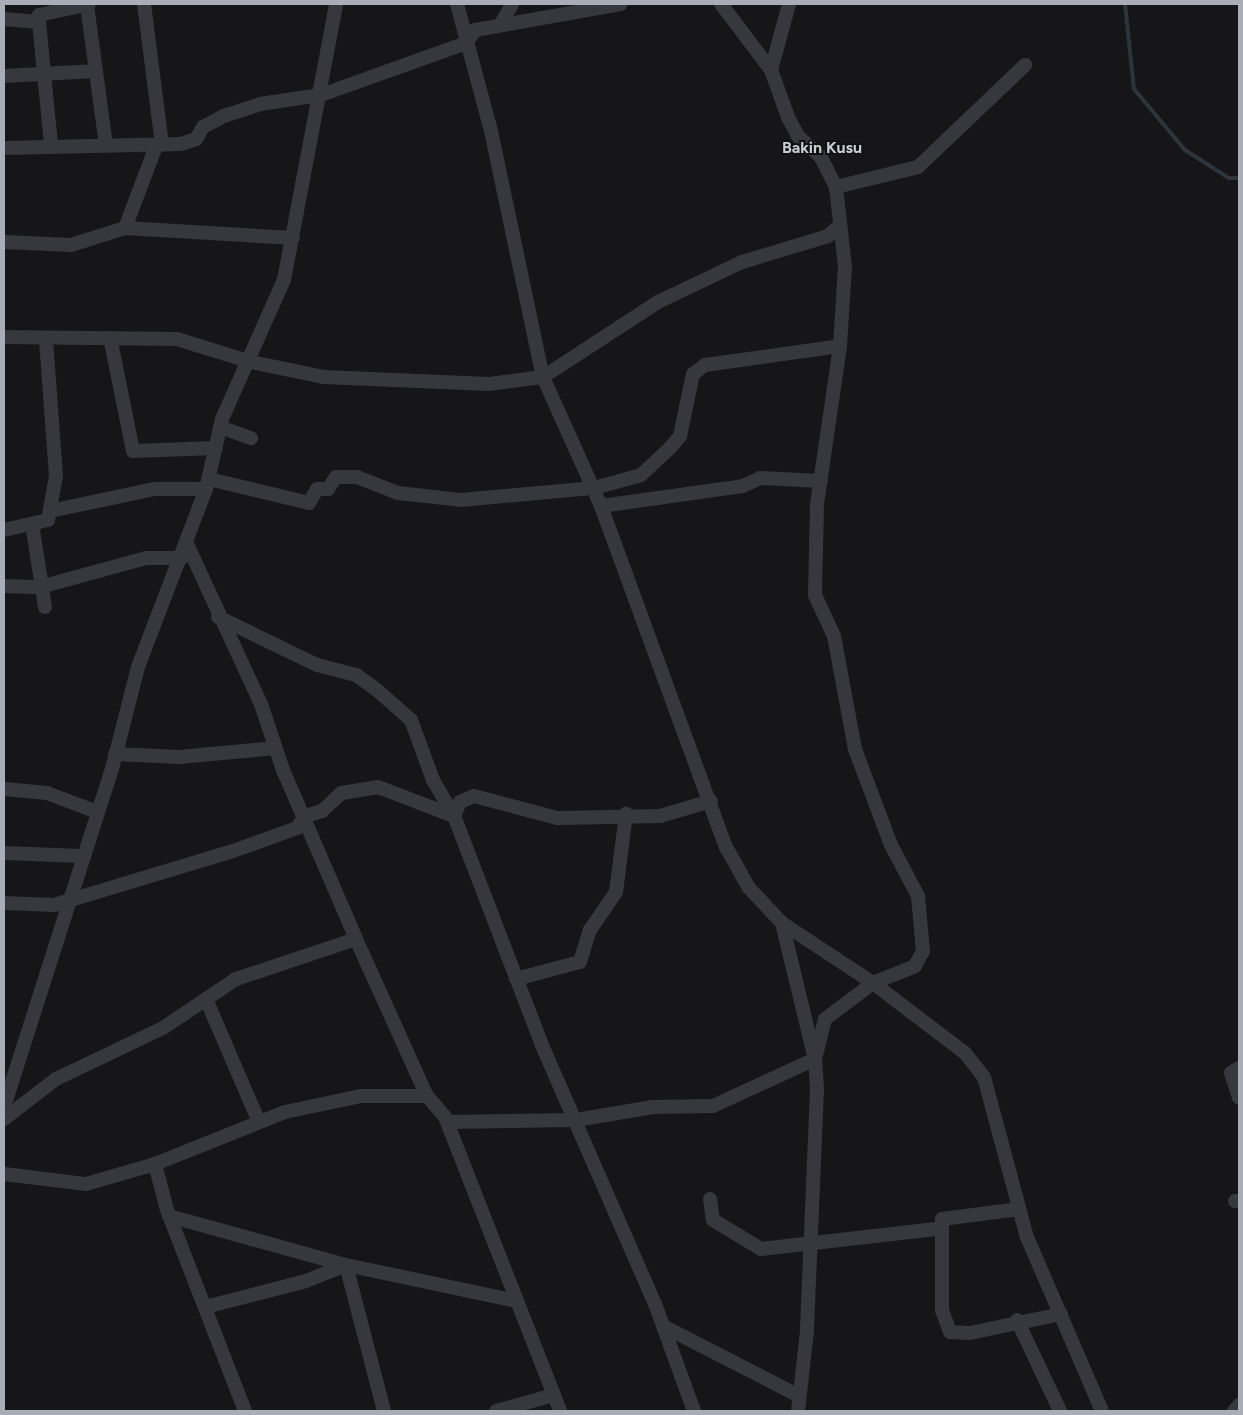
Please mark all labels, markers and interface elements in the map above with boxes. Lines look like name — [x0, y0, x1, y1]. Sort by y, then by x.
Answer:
district label: Bakin Kusu — [782, 138, 862, 158]

